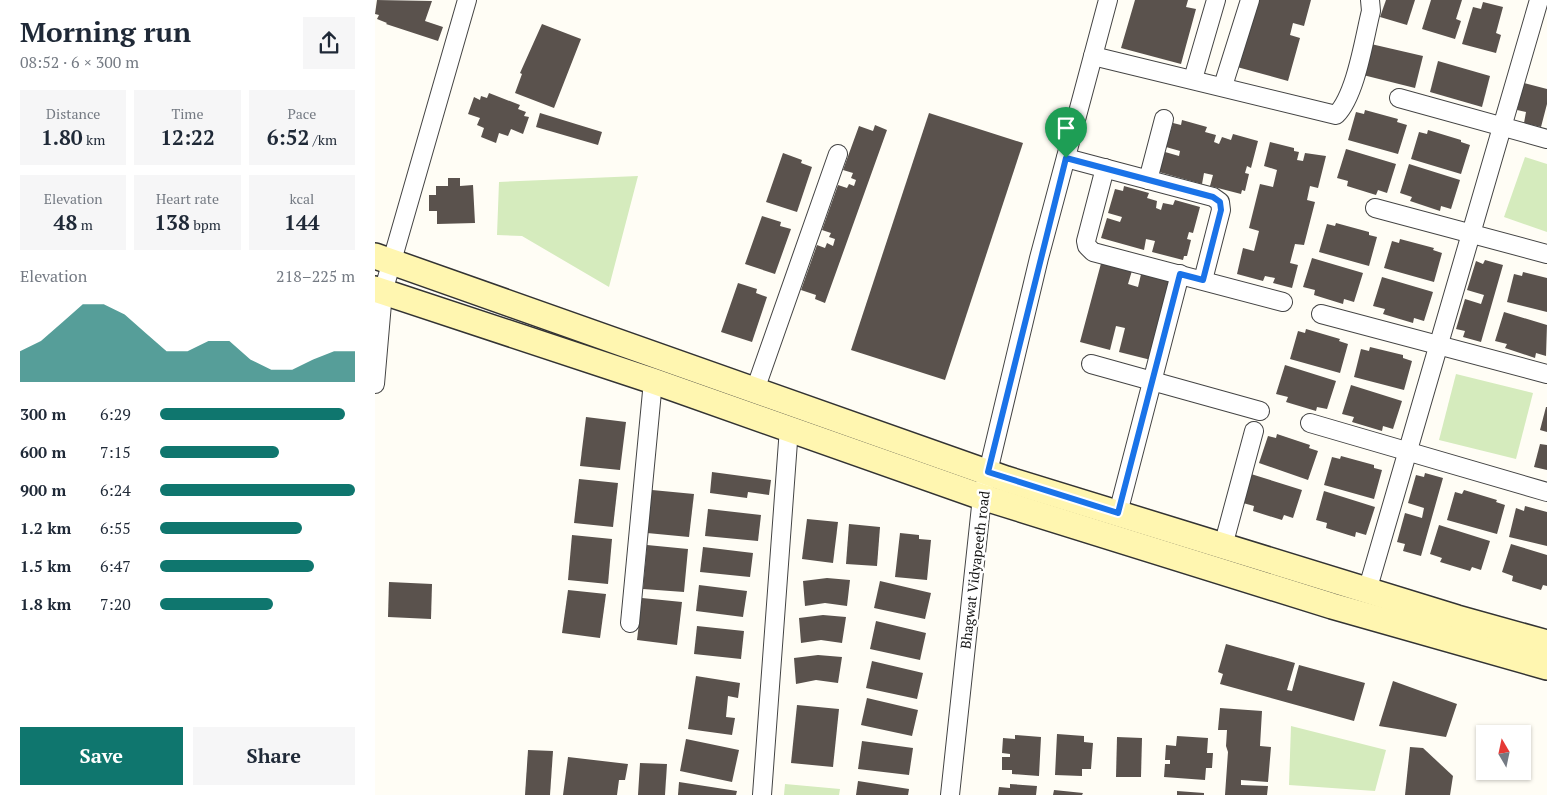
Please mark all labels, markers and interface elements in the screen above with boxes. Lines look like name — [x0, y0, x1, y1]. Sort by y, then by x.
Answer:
text: Morning run — [20, 13, 191, 50]
button: share — [303, 17, 355, 69]
text: 08:52 · 6 × 300 m — [20, 51, 139, 73]
text: Distance — [46, 104, 100, 123]
text: Time — [171, 104, 204, 123]
text: Pace — [287, 104, 316, 123]
pin — [1045, 107, 1087, 158]
icon: arrive — [1052, 114, 1080, 142]
text: 1.80 — [41, 123, 83, 151]
text: 12:22 — [160, 123, 215, 151]
text: 6:52 — [267, 123, 309, 151]
text: km — [83, 130, 105, 149]
text: /km — [309, 130, 337, 149]
text: Elevation — [44, 189, 103, 208]
text: Heart rate — [156, 189, 219, 208]
text: kcal — [289, 189, 314, 208]
text: 48 — [54, 208, 77, 236]
text: 138 — [154, 208, 190, 236]
text: 144 — [284, 208, 320, 236]
text: m — [77, 215, 93, 234]
text: bpm — [190, 215, 221, 234]
text: Elevation — [20, 265, 87, 287]
text: 218–225 m — [276, 265, 355, 287]
text: 300 m — [20, 403, 66, 425]
text: 6:29 — [100, 403, 131, 425]
text: 600 m — [20, 441, 66, 463]
text: 7:15 — [100, 441, 131, 463]
text: 900 m — [20, 479, 66, 501]
text: 6:24 — [100, 479, 131, 501]
street label: Bhagwat Vidyapeeth road — [955, 490, 994, 650]
text: 1.2 km — [20, 517, 71, 539]
text: 6:55 — [100, 517, 131, 539]
text: 1.5 km — [20, 555, 71, 577]
text: 6:47 — [100, 555, 131, 577]
text: 1.8 km — [20, 593, 71, 615]
text: 7:20 — [100, 593, 131, 615]
north arrow — [1476, 725, 1531, 780]
map controls — [1476, 725, 1531, 780]
button: Save — [20, 727, 183, 785]
button: Share — [193, 727, 355, 785]

